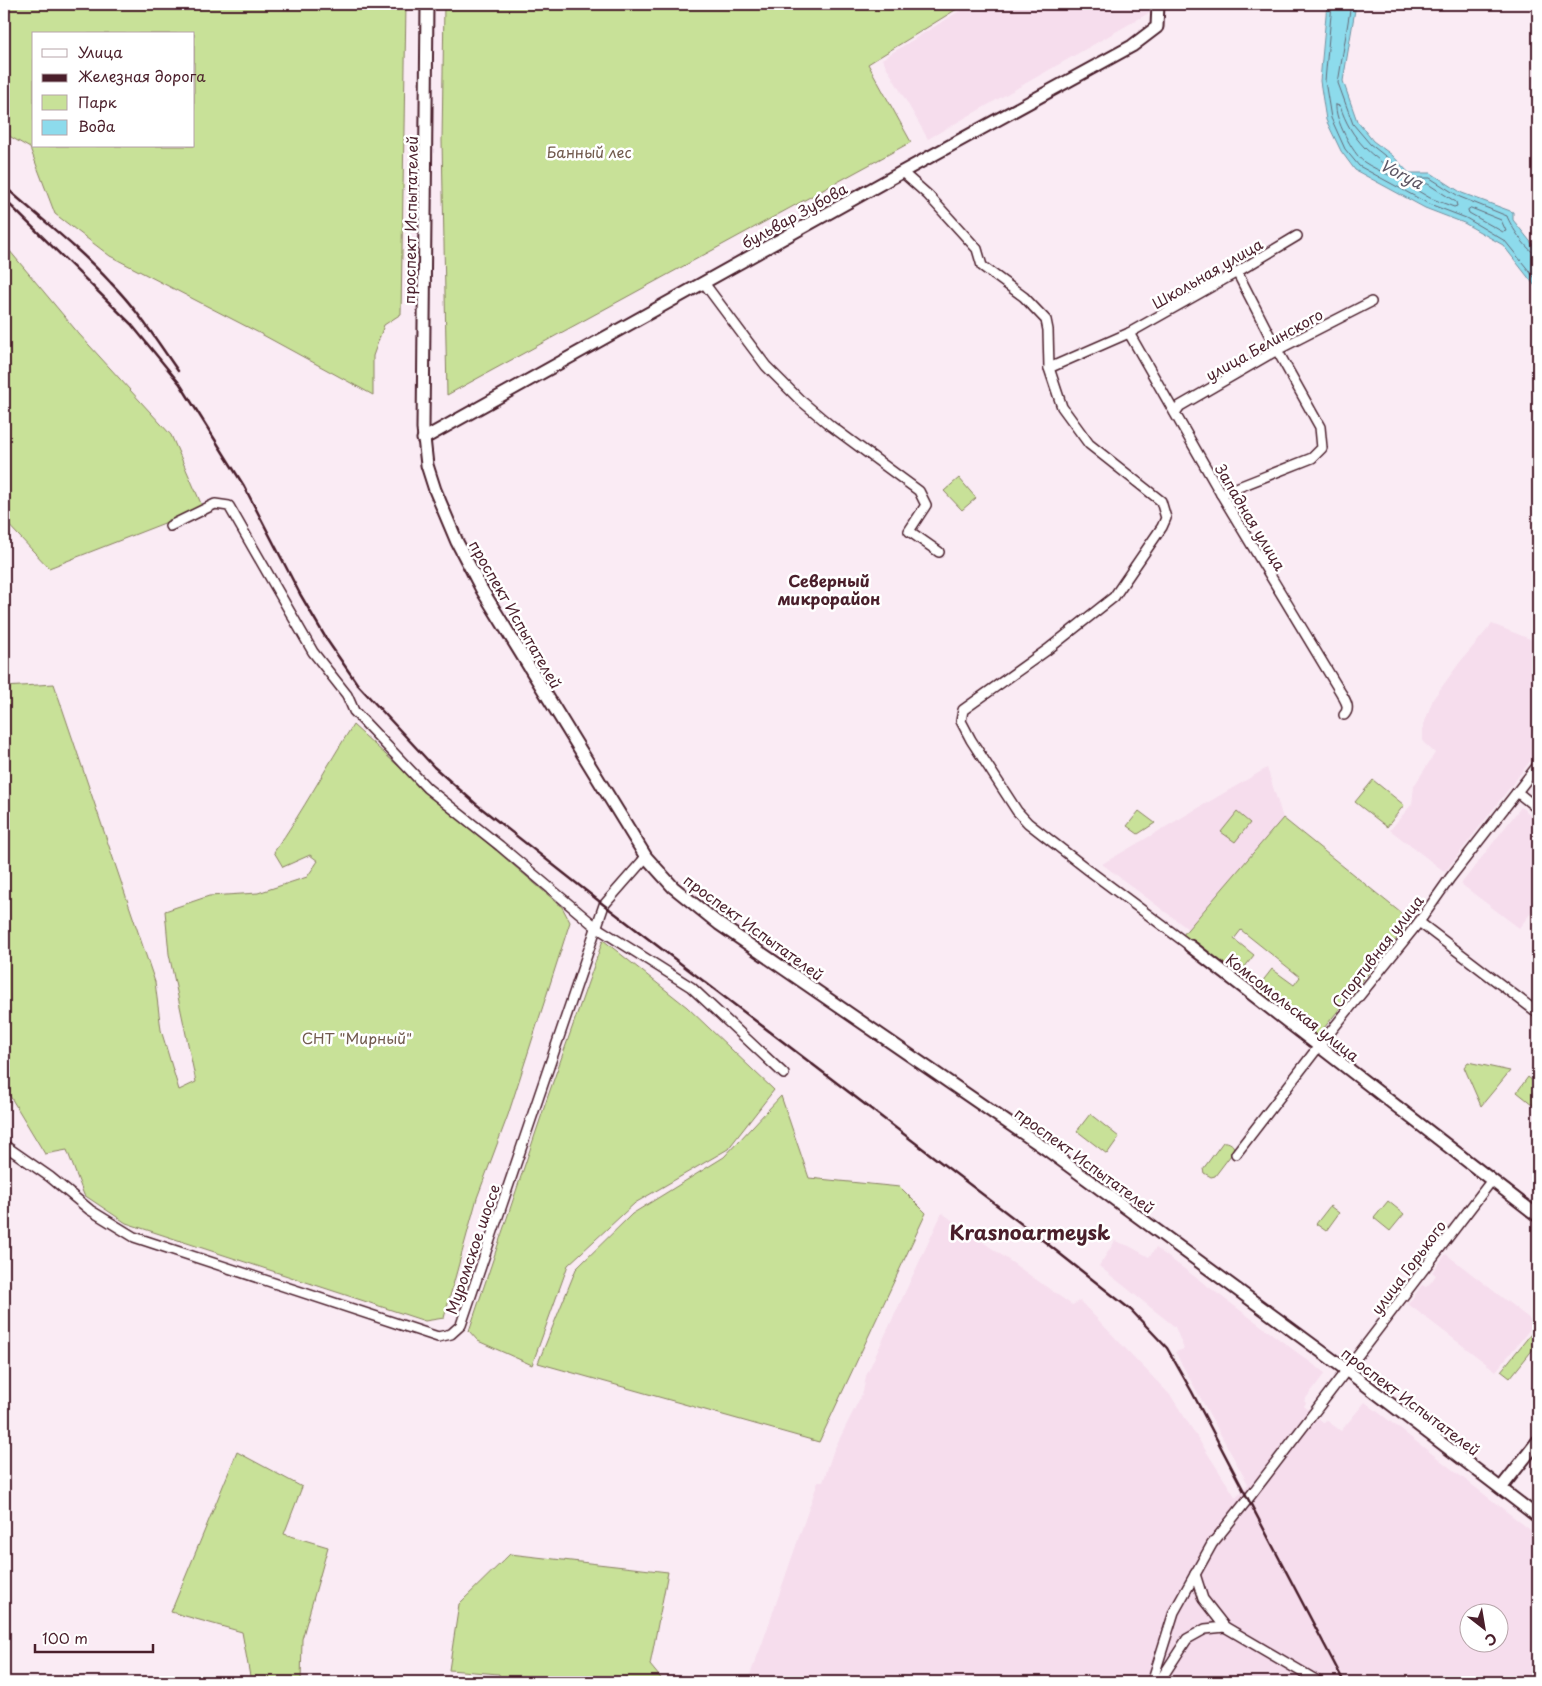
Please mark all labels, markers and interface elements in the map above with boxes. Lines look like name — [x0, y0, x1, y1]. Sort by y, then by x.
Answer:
legend — [32, 32, 195, 148]
text: Улица — [78, 40, 123, 63]
text: Железная дорога — [78, 64, 206, 87]
text: Парк — [78, 90, 117, 113]
text: Вода — [78, 114, 116, 137]
street label: проспект Испытателей — [397, 136, 423, 304]
park label: Банный лес — [547, 140, 631, 163]
water label: Vorya — [1376, 152, 1428, 194]
street label: бульвар Зубова — [737, 176, 852, 254]
street label: Школьная улица — [1147, 232, 1267, 314]
street label: улица Белинского — [1201, 302, 1327, 386]
street label: Западная улица — [1210, 459, 1292, 575]
street label: проспект Испытателей — [464, 535, 568, 693]
district label: Северный микрорайон — [778, 568, 880, 610]
street label: проспект Испытателей — [679, 868, 829, 986]
street label: Спортивная улица — [1326, 889, 1429, 1012]
street label: Комсомольская улица — [1222, 948, 1365, 1067]
park label: СНТ "Мирный" — [302, 1026, 412, 1049]
street label: проспект Испытателей — [1010, 1101, 1160, 1219]
street label: Муромское шоссе — [439, 1181, 505, 1317]
street label: улица Горького — [1365, 1215, 1451, 1319]
district label: Krasnoarmeysk — [950, 1217, 1111, 1247]
street label: проспект Испытателей — [1337, 1341, 1485, 1461]
north arrow — [1460, 1604, 1510, 1654]
scale bar — [35, 1621, 152, 1653]
text: 100 m — [42, 1626, 88, 1649]
text: С — [1481, 1628, 1501, 1651]

